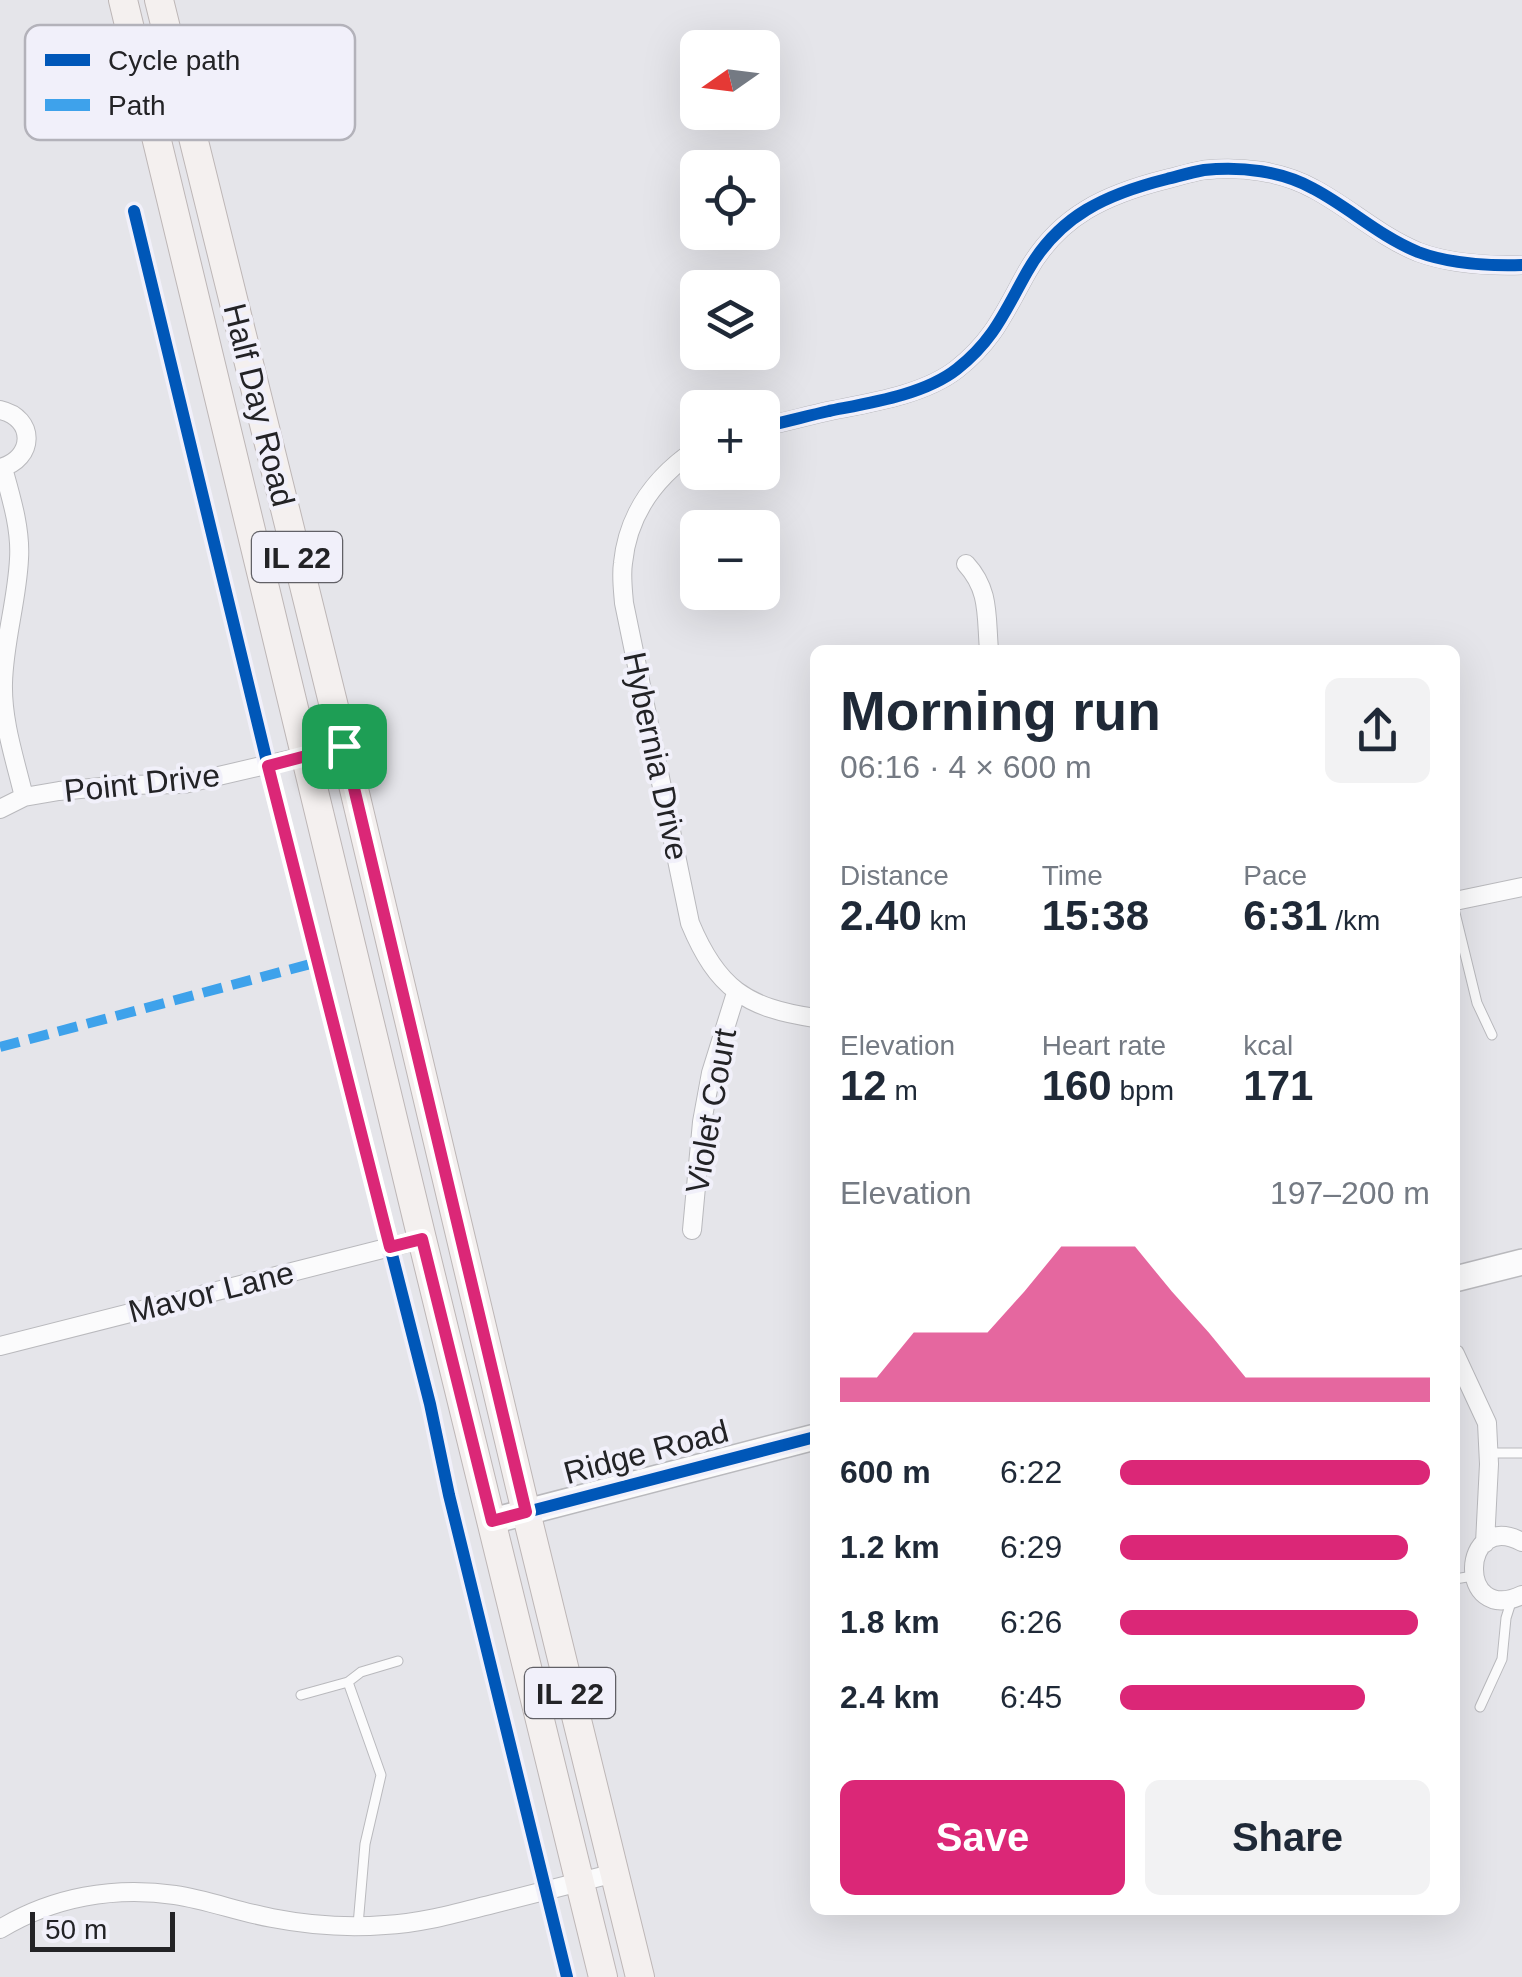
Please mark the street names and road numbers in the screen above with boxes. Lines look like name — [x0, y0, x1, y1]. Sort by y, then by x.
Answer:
street label: Half Day Road — [216, 300, 302, 510]
road number: IL 22 — [252, 532, 342, 582]
street label: Hybernia Drive — [616, 649, 696, 863]
street label: Point Drive — [62, 757, 222, 809]
street label: Violet Court — [679, 1026, 743, 1196]
street label: Mavor Lane — [125, 1254, 297, 1330]
street label: Ridge Road — [560, 1413, 732, 1491]
road number: IL 22 — [525, 1668, 615, 1718]

